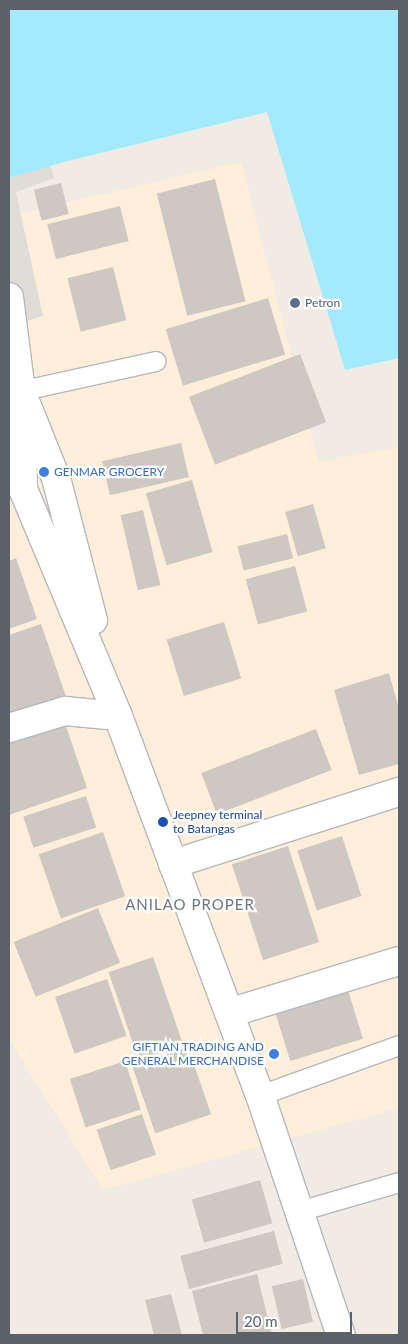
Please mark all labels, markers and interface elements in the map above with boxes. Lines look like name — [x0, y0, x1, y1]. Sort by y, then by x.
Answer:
place label: Petron — [305, 296, 340, 310]
marker: Petron — [289, 297, 301, 309]
place label: GENMAR GROCERY — [54, 465, 164, 479]
marker: GENMAR GROCERY — [38, 466, 50, 478]
place label: Jeepney terminal to Batangas — [173, 808, 263, 836]
marker: Jeepney terminal to Batangas — [157, 816, 169, 828]
district label: ANILAO PROPER — [124, 896, 256, 914]
place label: GIFTIAN TRADING AND GENERAL MERCHANDISE — [121, 1040, 264, 1068]
marker: GIFTIAN TRADING AND GENERAL MERCHANDISE — [268, 1048, 280, 1060]
scale bar — [238, 1302, 354, 1334]
text: 20 m — [244, 1312, 278, 1330]

